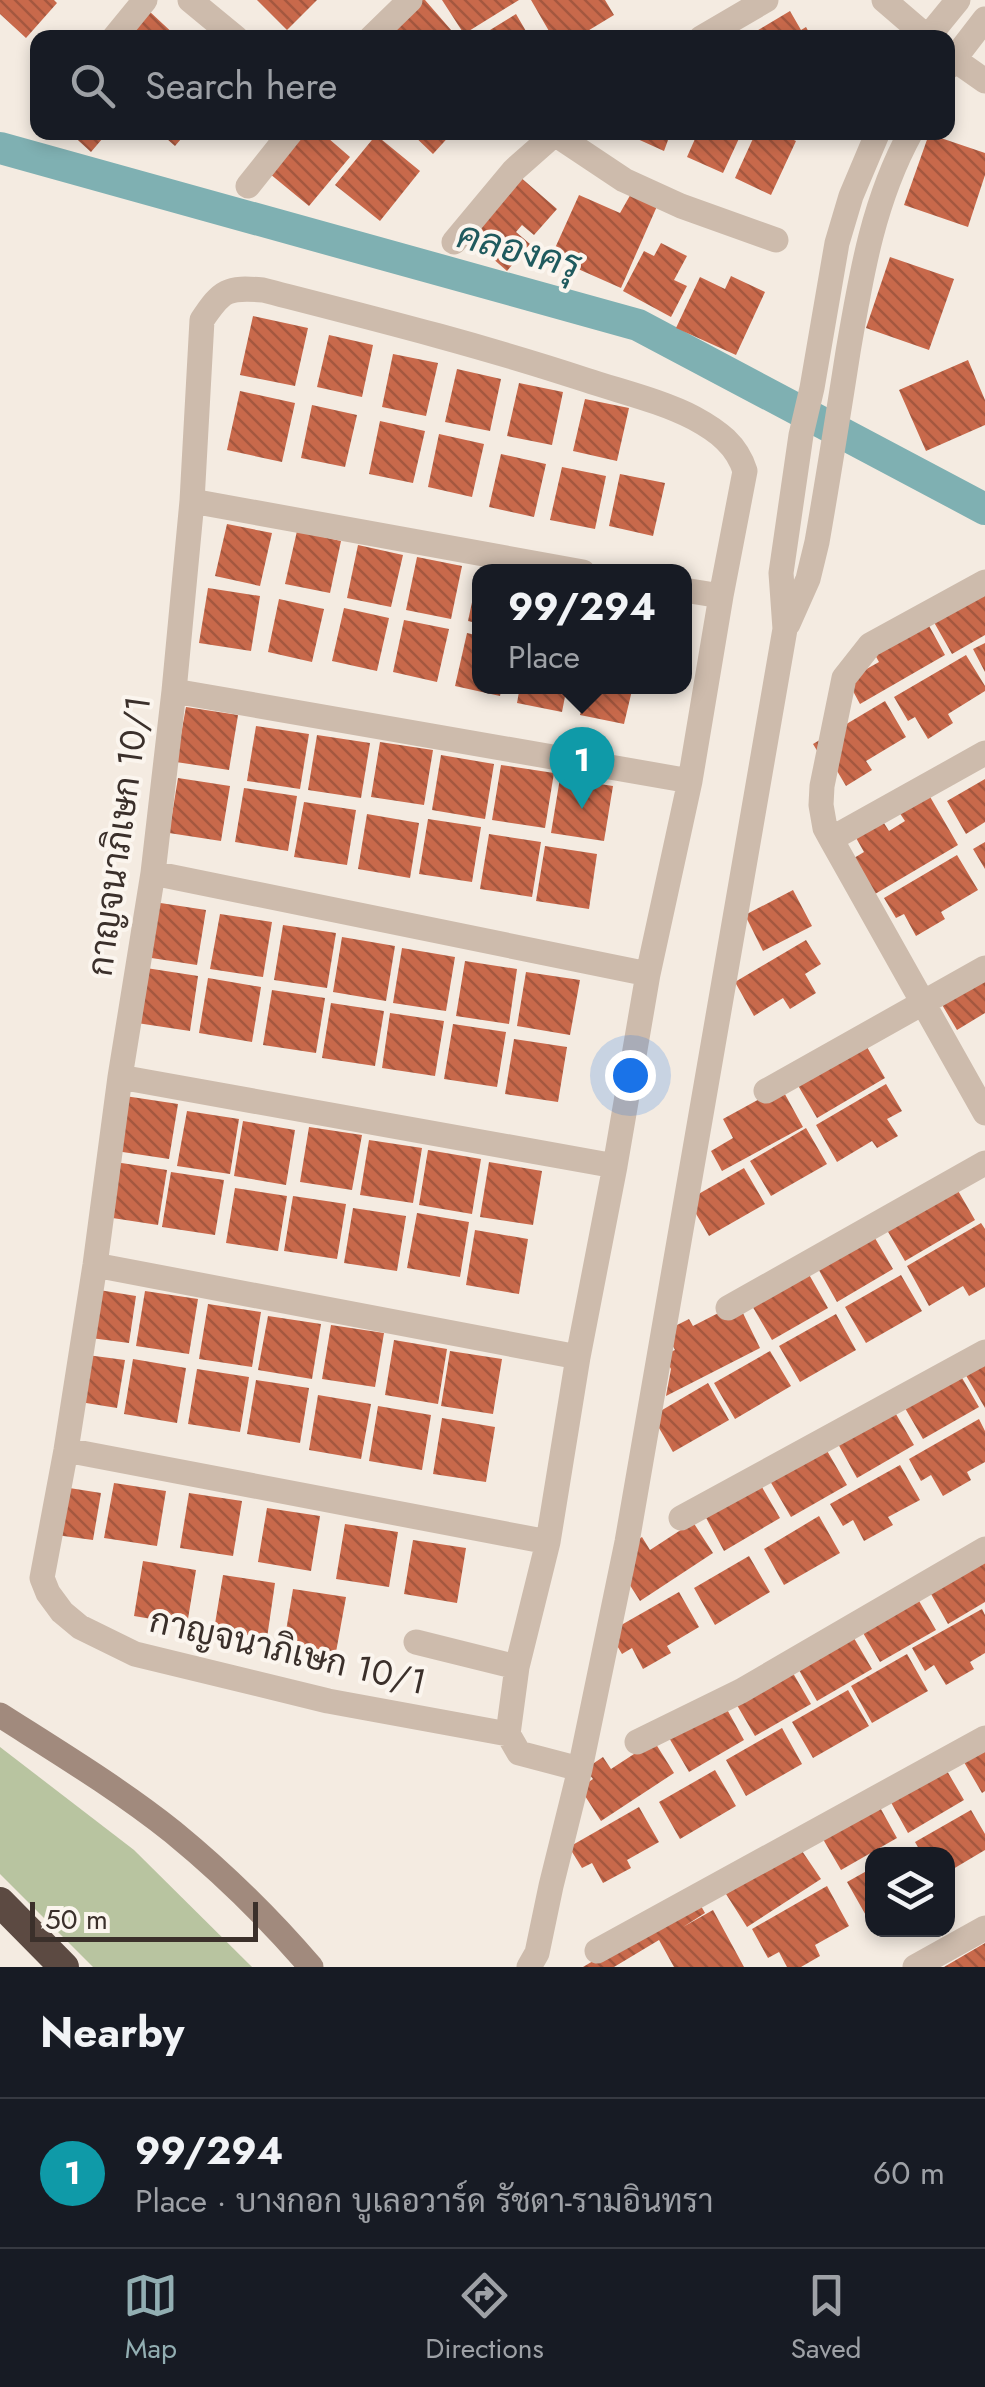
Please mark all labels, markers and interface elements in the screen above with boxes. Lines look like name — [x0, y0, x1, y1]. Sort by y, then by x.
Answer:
search box — [30, 30, 955, 140]
icon: search — [65, 58, 120, 113]
text: Search here — [145, 58, 337, 113]
water label: คลองครุ — [451, 207, 589, 293]
popup — [472, 564, 692, 694]
text: 99/294 — [508, 579, 656, 634]
text: Place — [508, 634, 580, 680]
street label: กาญจนาภิเษก 10/1 — [75, 693, 163, 979]
pin: 1 — [550, 726, 614, 809]
your location — [605, 1050, 656, 1101]
street label: กาญจนาภิเษก 10/1 — [145, 1595, 431, 1707]
map controls — [865, 1847, 955, 1937]
button: layers — [865, 1847, 955, 1937]
scale bar — [30, 1897, 258, 1942]
text: 50 m — [45, 1899, 108, 1940]
text: Nearby — [40, 2002, 184, 2063]
text: 99/294 — [135, 2123, 283, 2178]
text: 1 — [64, 2150, 81, 2196]
text: 60 m — [873, 2150, 945, 2196]
text: Place · บางกอก บูเลอวาร์ด รัชดา-รามอินทรา — [135, 2178, 714, 2224]
tab: Map — [123, 2268, 178, 2369]
tab: Directions — [425, 2268, 544, 2369]
tab: Saved — [791, 2268, 862, 2369]

